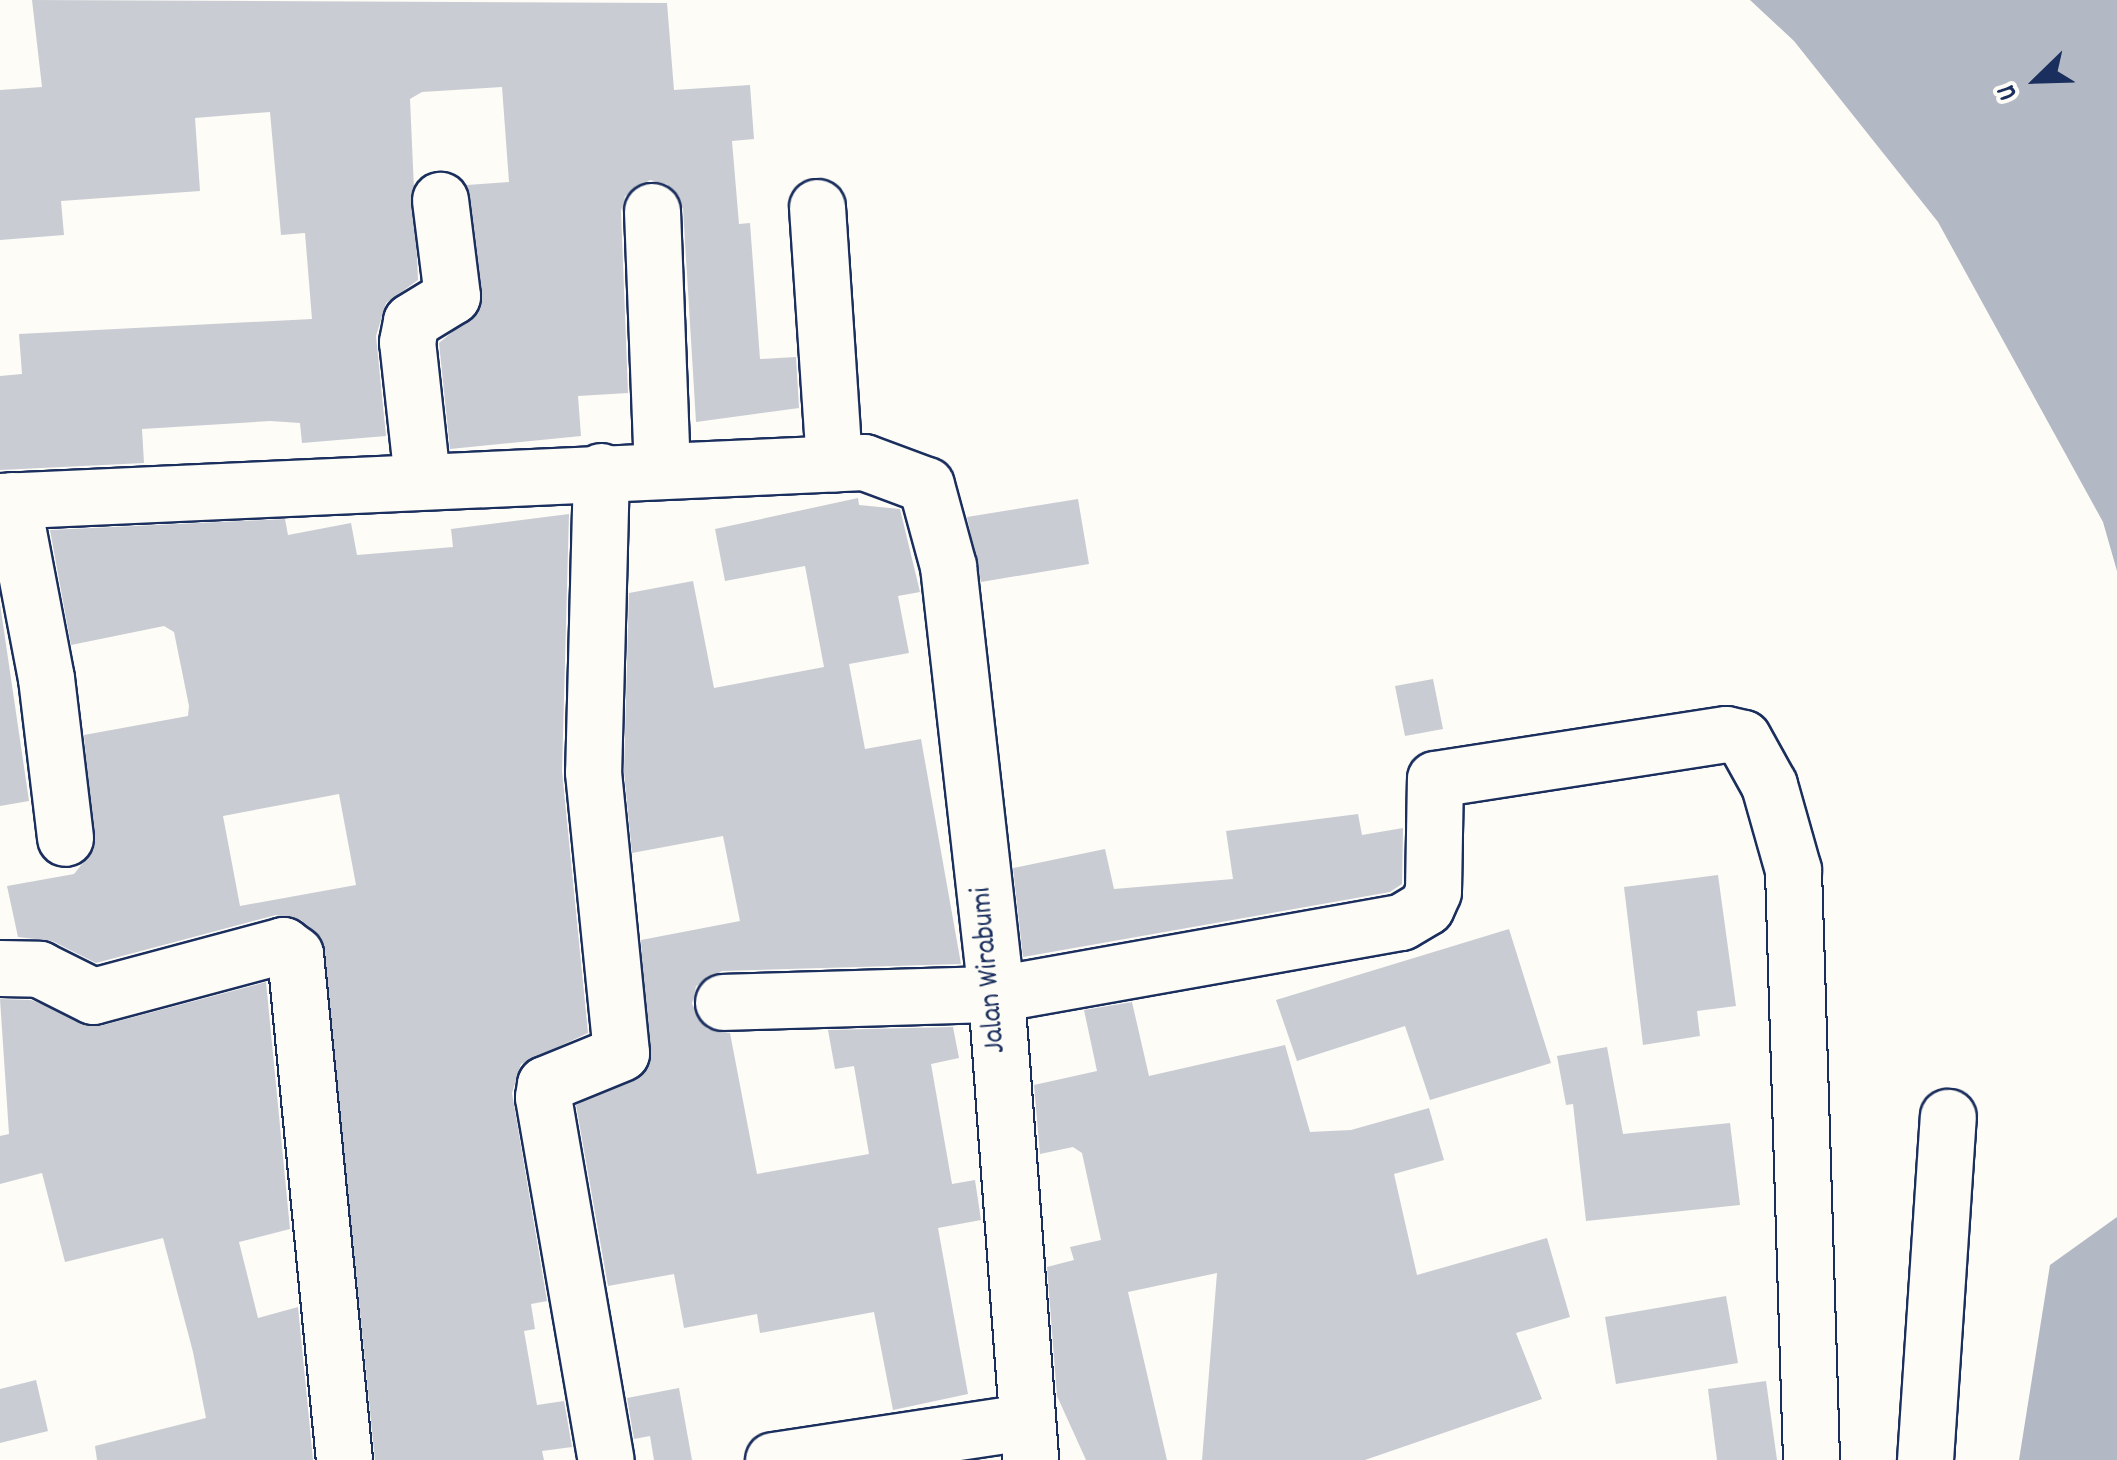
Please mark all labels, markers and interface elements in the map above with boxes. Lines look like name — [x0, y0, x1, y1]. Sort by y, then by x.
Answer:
north arrow — [1987, 30, 2087, 130]
text: U — [1988, 78, 2030, 106]
street label: Jalan Wirabumi — [966, 885, 1016, 1055]

